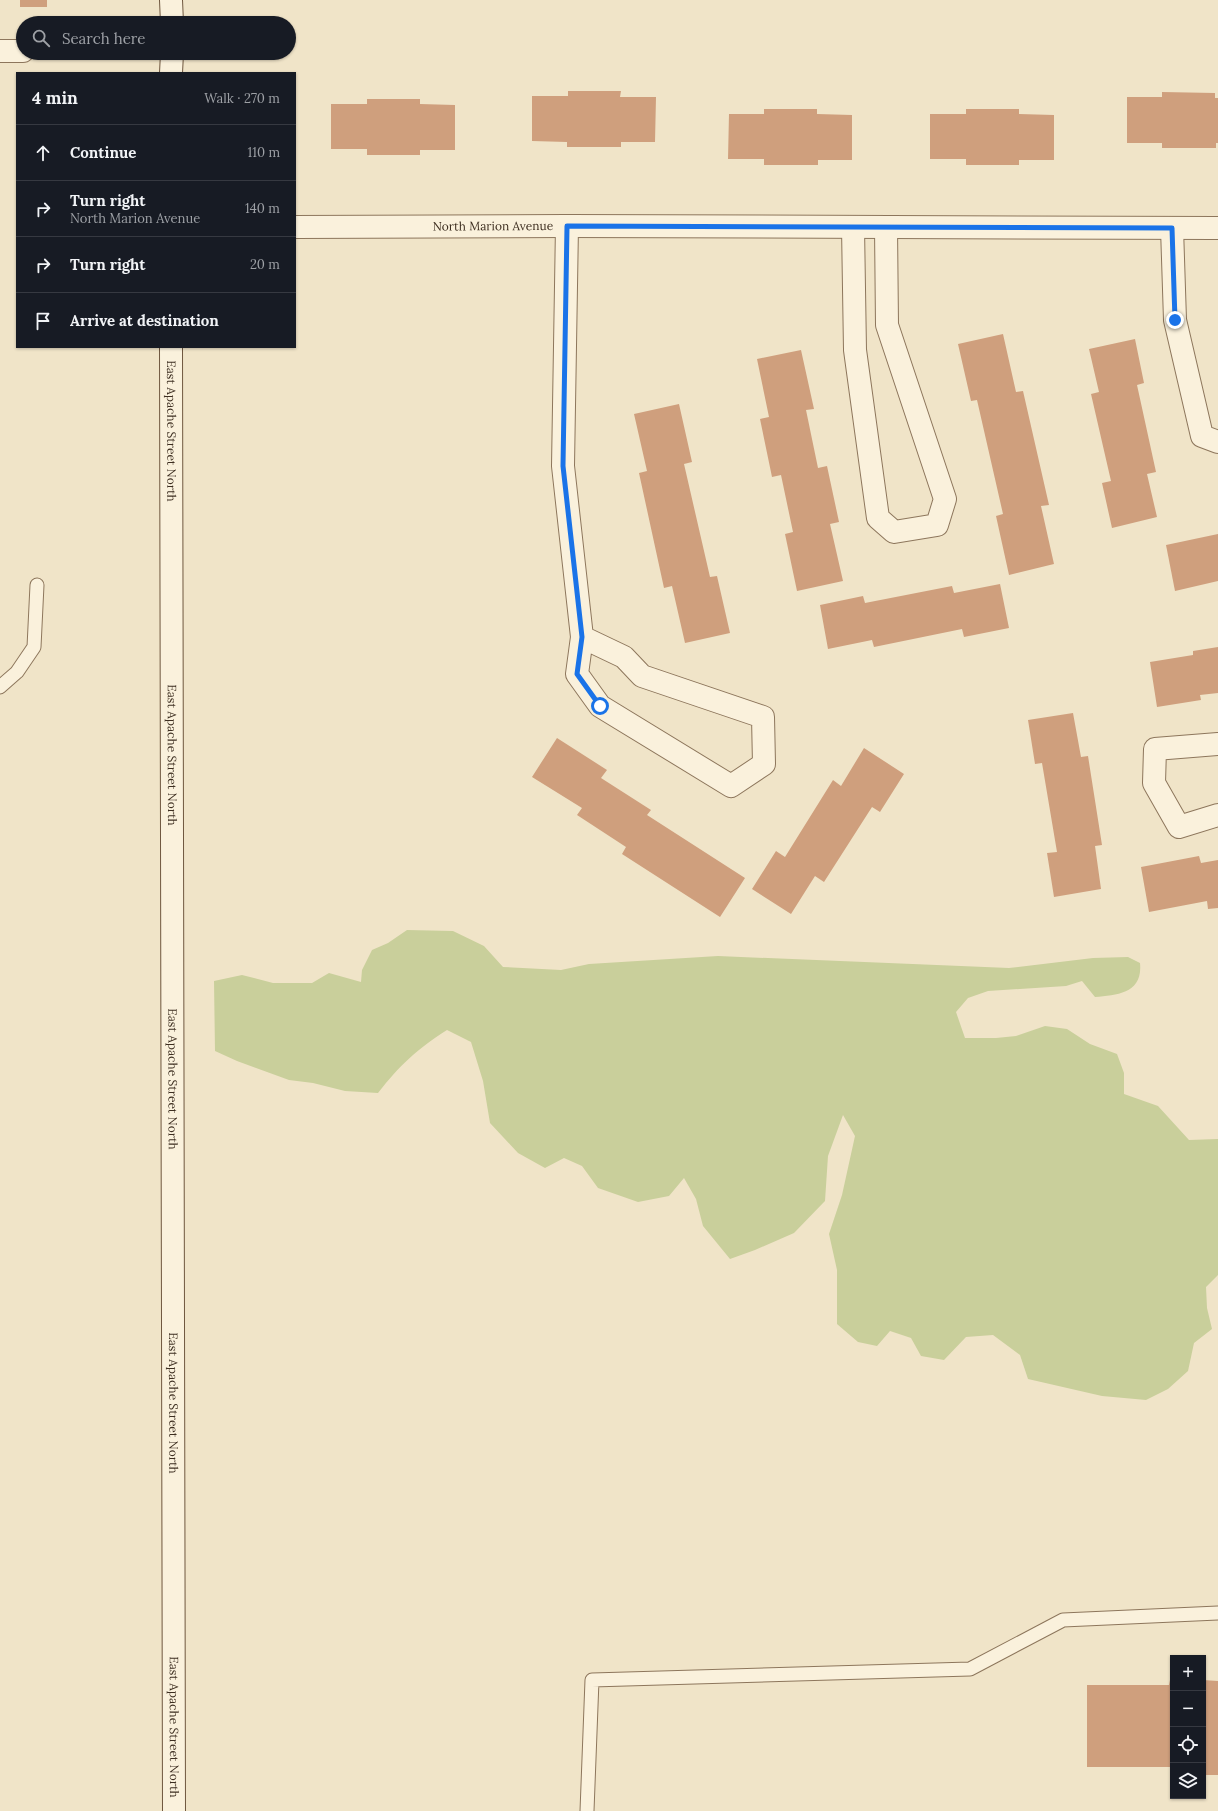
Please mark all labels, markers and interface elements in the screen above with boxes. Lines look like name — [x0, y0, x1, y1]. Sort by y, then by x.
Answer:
search box — [16, 16, 296, 60]
icon: search — [30, 27, 52, 49]
text: Search here — [62, 29, 145, 48]
text: 4 min — [32, 87, 78, 109]
text: Walk · 270 m — [204, 90, 280, 107]
icon: ahead — [32, 142, 54, 164]
text: Continue — [70, 143, 136, 162]
text: 110 m — [247, 144, 280, 161]
text: Turn right — [70, 191, 146, 210]
icon: right — [32, 198, 54, 220]
text: 140 m — [245, 200, 280, 217]
text: North Marion Avenue — [70, 210, 200, 227]
street label: North Marion Avenue — [433, 218, 554, 233]
icon: right — [32, 254, 54, 276]
text: Turn right — [70, 255, 146, 274]
text: 20 m — [250, 256, 280, 273]
icon: arrive — [32, 310, 54, 332]
text: Arrive at destination — [70, 311, 219, 330]
route end — [1166, 311, 1184, 329]
street label: East Apache Street North — [164, 360, 179, 502]
street label: East Apache Street North — [165, 684, 180, 826]
route start — [591, 697, 609, 715]
street label: East Apache Street North — [165, 1008, 181, 1150]
street label: East Apache Street North — [166, 1332, 181, 1474]
map controls — [1170, 1655, 1206, 1799]
button: + — [1170, 1655, 1206, 1691]
street label: East Apache Street North — [167, 1656, 182, 1798]
button: − — [1170, 1691, 1206, 1727]
button: locate — [1170, 1727, 1206, 1763]
button: layers — [1170, 1763, 1206, 1799]

